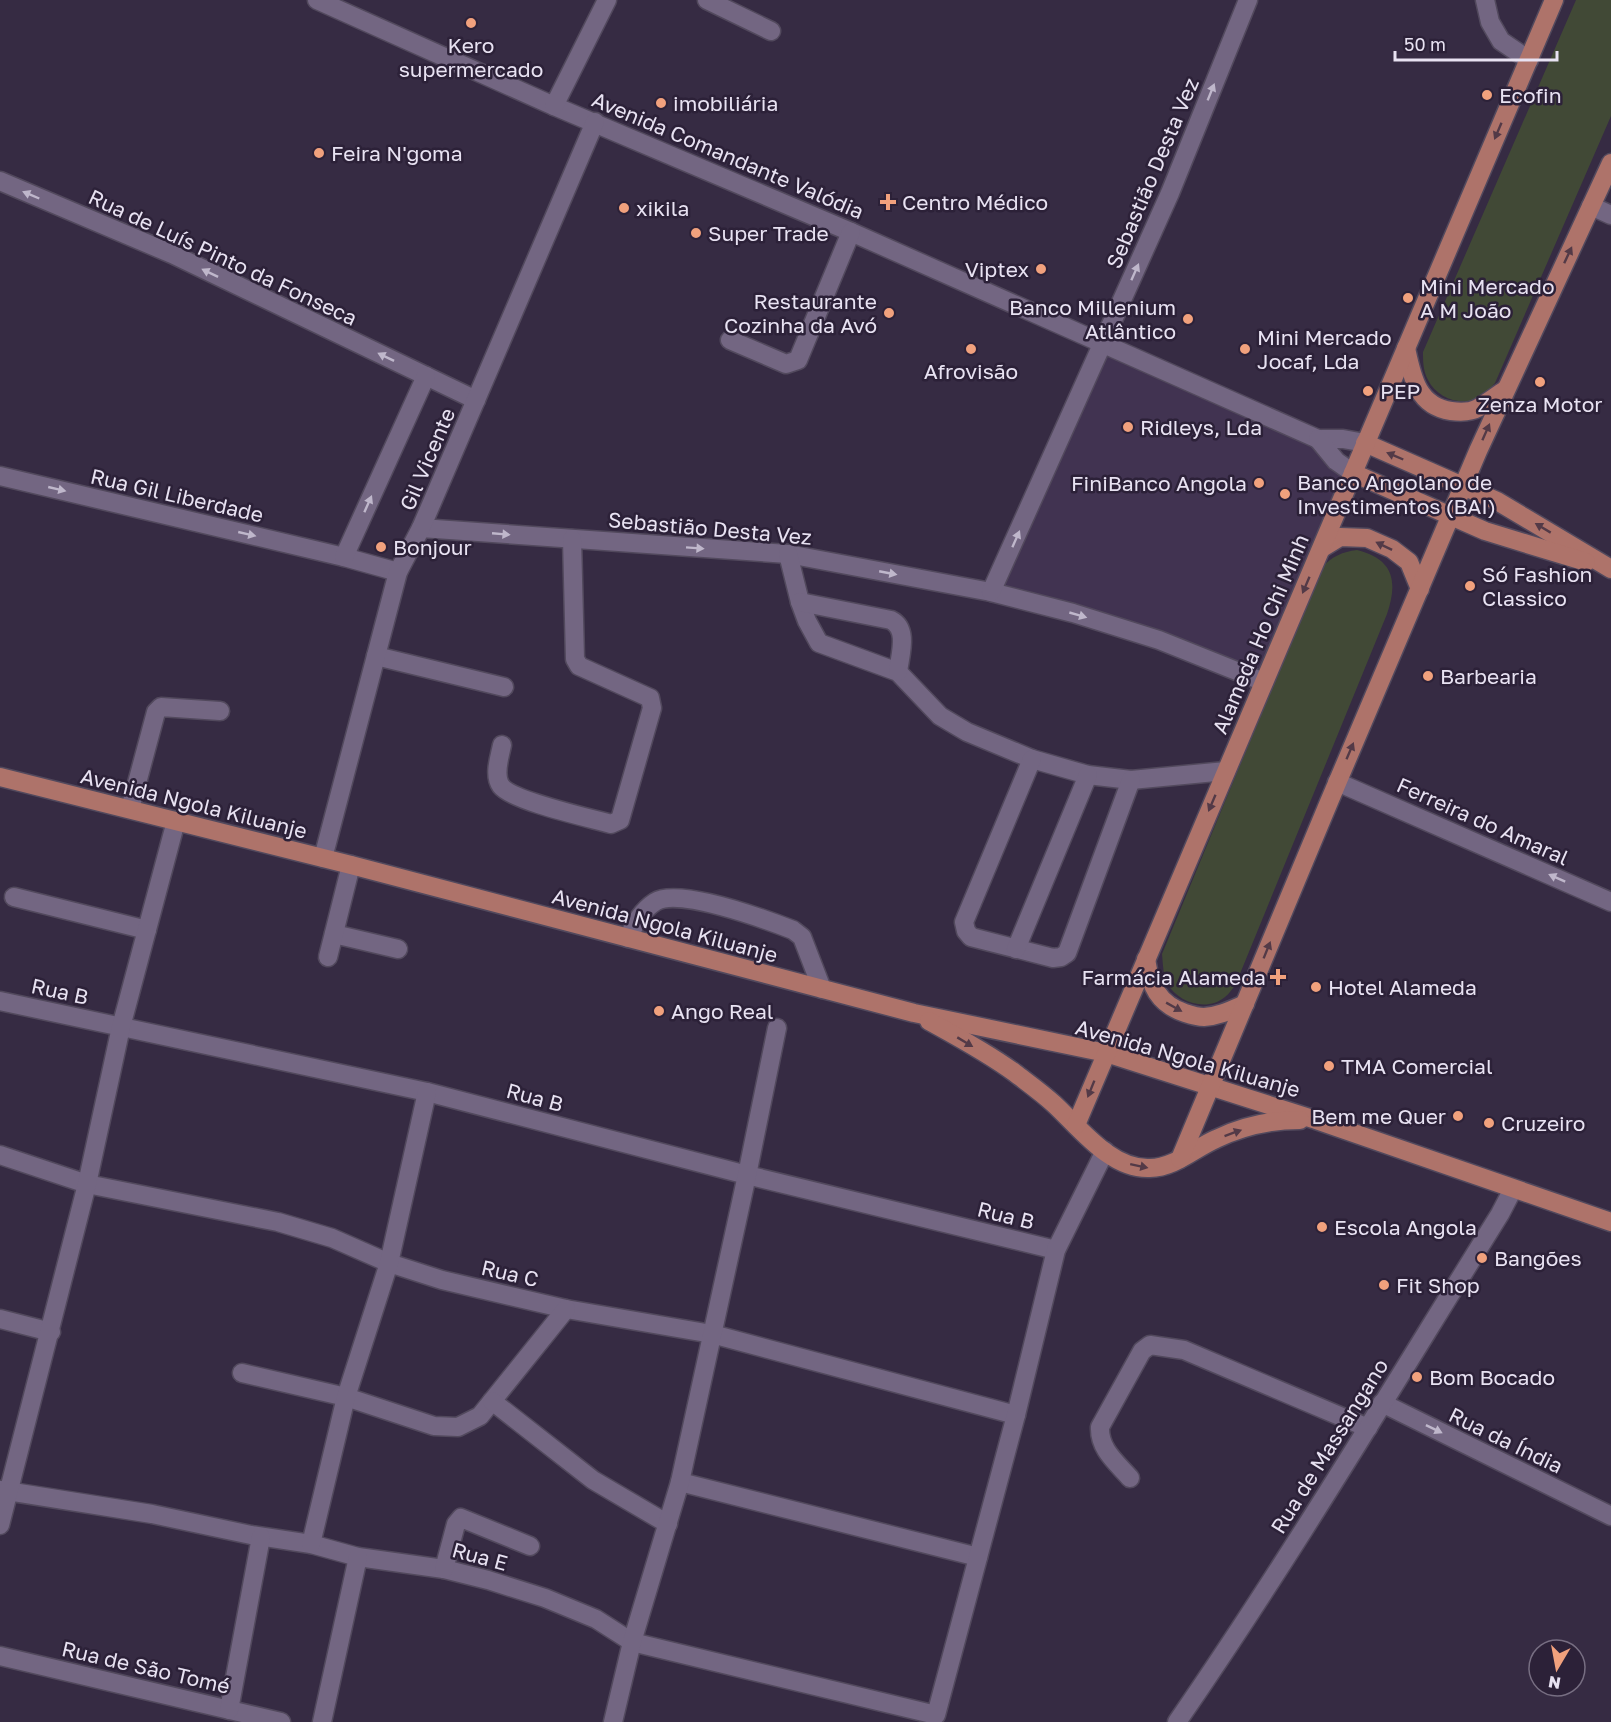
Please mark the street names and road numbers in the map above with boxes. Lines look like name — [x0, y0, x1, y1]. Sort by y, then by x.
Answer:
street label: Sebastião Desta Vez — [1100, 74, 1204, 272]
street label: Avenida Comandante Valódia — [588, 86, 868, 224]
street label: Rua de Luís Pinto da Fonseca — [85, 183, 361, 331]
street label: Gil Vicente — [394, 404, 460, 514]
street label: Rua Gil Liberdade — [88, 462, 266, 528]
street label: Sebastião Desta Vez — [607, 506, 813, 550]
street label: Alameda Ho Chi Minh — [1206, 530, 1314, 738]
street label: Avenida Ngola Kiluanje — [78, 762, 310, 844]
street label: Ferreira do Amaral — [1393, 771, 1573, 871]
street label: Avenida Ngola Kiluanje — [549, 882, 781, 968]
street label: Rua B — [29, 972, 91, 1010]
street label: Avenida Ngola Kiluanje — [1073, 1013, 1303, 1103]
street label: Rua B — [504, 1077, 566, 1117]
street label: Rua B — [975, 1195, 1037, 1235]
street label: Rua C — [479, 1254, 541, 1292]
street label: Rua de Massangano — [1265, 1354, 1393, 1538]
street label: Rua da Índia — [1445, 1401, 1567, 1479]
street label: Rua E — [449, 1536, 511, 1576]
street label: Rua de São Tomé — [59, 1635, 233, 1699]

